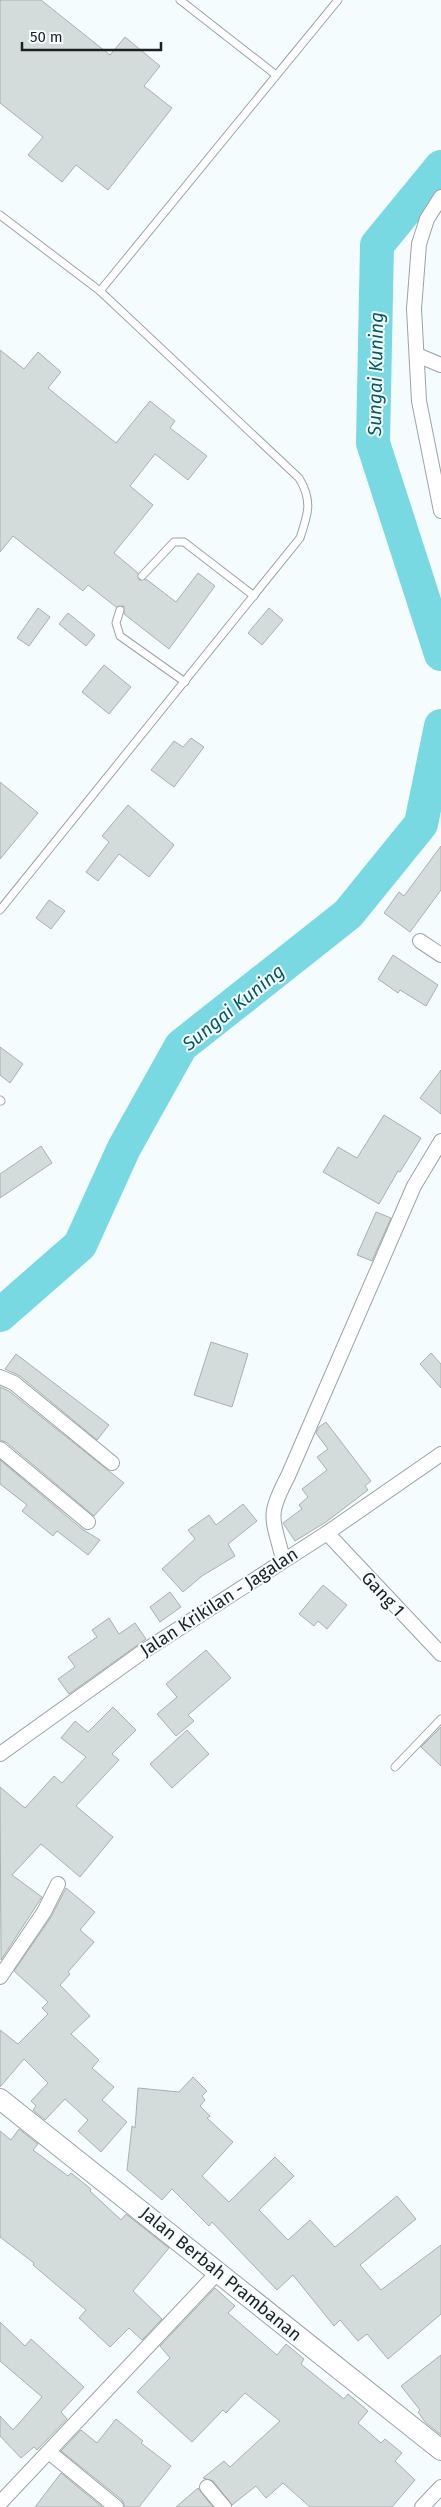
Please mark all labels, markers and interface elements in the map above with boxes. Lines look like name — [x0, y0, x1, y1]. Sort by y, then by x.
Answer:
scale bar — [22, 20, 161, 52]
text: 50 m — [30, 28, 63, 46]
water label: Sungai Kuning — [363, 312, 388, 437]
water label: Sungai Kuning — [177, 959, 289, 1056]
street label: Jalan Krikilan - Jagalan — [136, 1543, 302, 1661]
street label: Gang 1 — [357, 1567, 409, 1621]
street label: Jalan Berbah Prambanan — [136, 2202, 306, 2346]

